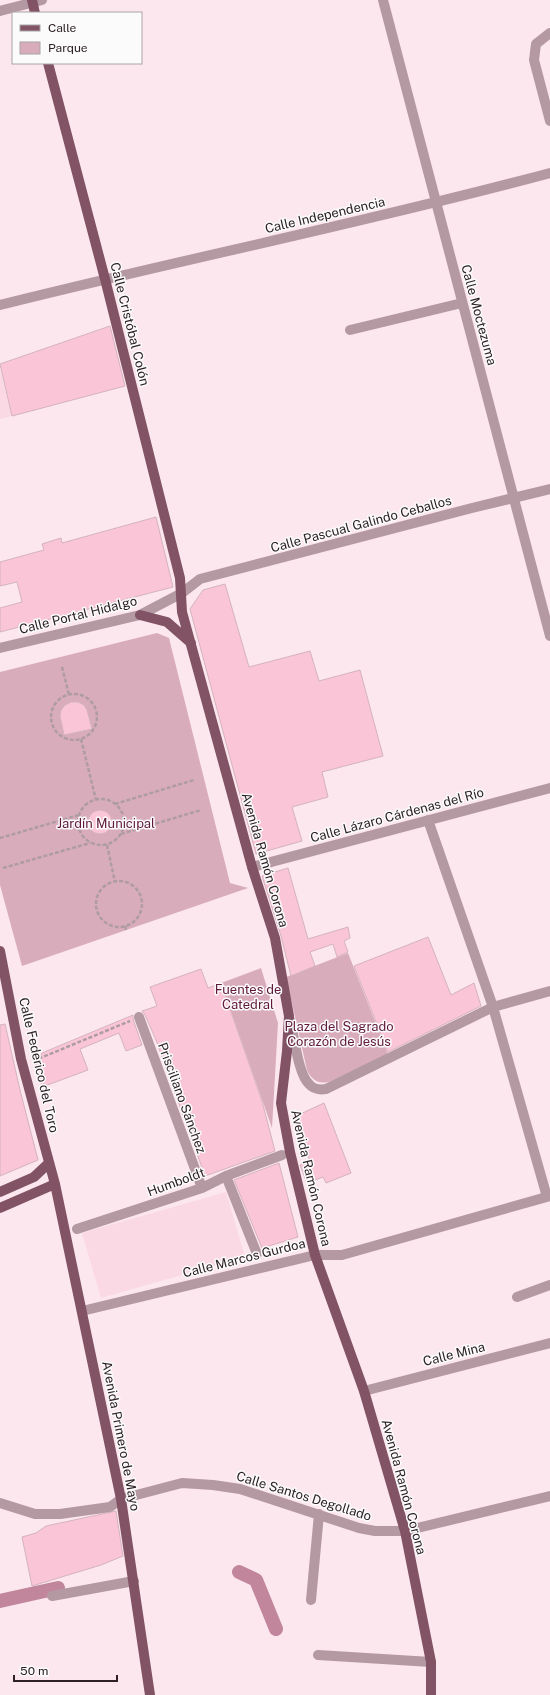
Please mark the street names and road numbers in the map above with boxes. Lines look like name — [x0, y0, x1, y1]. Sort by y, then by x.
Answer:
street label: Calle Independencia — [264, 194, 386, 236]
street label: Calle Cristóbal Colón — [107, 261, 153, 387]
street label: Calle Moctezuma — [458, 263, 500, 367]
street label: Calle Pascual Galindo Ceballos — [269, 493, 453, 555]
street label: Calle Portal Hidalgo — [17, 593, 139, 637]
street label: Calle Lázaro Cárdenas del Río — [309, 785, 485, 845]
street label: Avenida Ramón Corona — [239, 791, 291, 929]
street label: Calle Federico del Toro — [16, 996, 62, 1134]
street label: Prisciliano Sánchez — [155, 1040, 209, 1156]
street label: Avenida Ramón Corona — [288, 1108, 334, 1248]
street label: Humboldt — [145, 1165, 207, 1199]
street label: Calle Marcos Gurdoa — [181, 1235, 307, 1281]
street label: Calle Mina — [421, 1339, 487, 1369]
street label: Avenida Primero de Mayo — [99, 1360, 143, 1512]
street label: Avenida Ramón Corona — [379, 1418, 429, 1556]
street label: Calle Santos Degollado — [235, 1468, 373, 1524]

